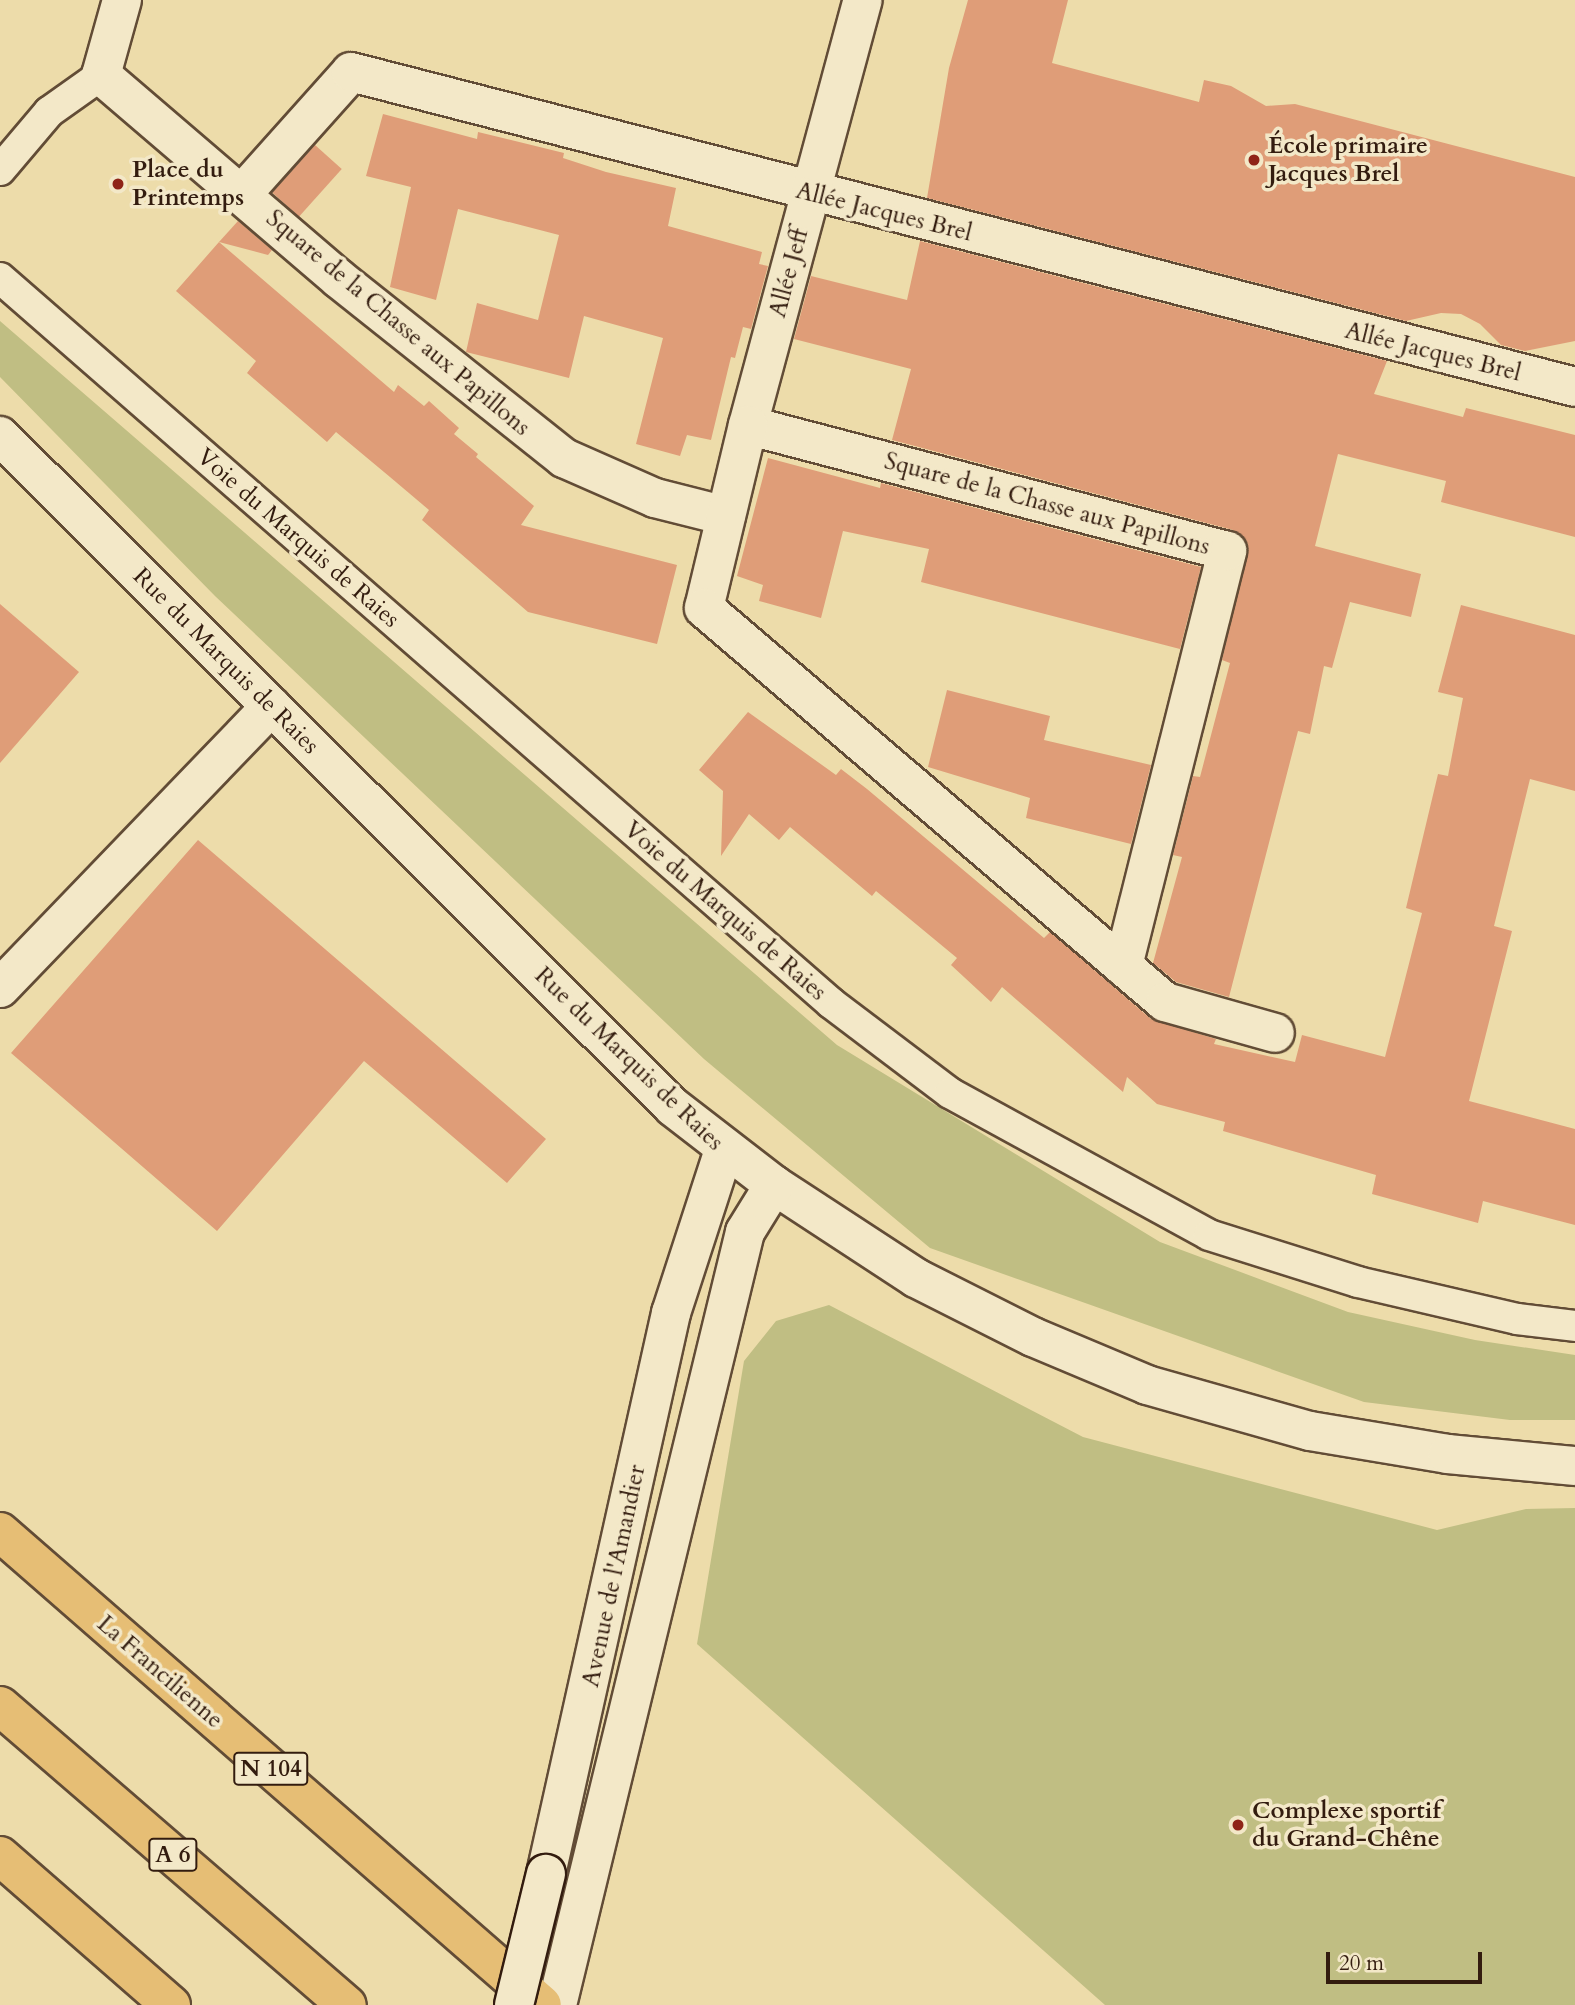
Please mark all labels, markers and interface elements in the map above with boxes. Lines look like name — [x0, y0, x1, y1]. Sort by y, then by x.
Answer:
place label: École primaire Jacques Brel — [1268, 132, 1428, 188]
marker: École primaire Jacques Brel — [1246, 152, 1262, 168]
place label: Place du Printemps — [132, 156, 244, 212]
marker: Place du Printemps — [110, 176, 126, 192]
street label: Allée Jacques Brel — [793, 176, 975, 248]
street label: Square de la Chasse aux Papillons — [260, 204, 536, 442]
street label: Allée Jeff — [763, 225, 815, 321]
street label: Allée Jacques Brel — [1342, 316, 1524, 388]
street label: Voie du Marquis de Raies — [191, 442, 405, 634]
street label: Square de la Chasse aux Papillons — [881, 447, 1213, 561]
street label: Rue du Marquis de Raies — [127, 562, 325, 760]
street label: Voie du Marquis de Raies — [618, 815, 832, 1007]
street label: Rue du Marquis de Raies — [529, 961, 729, 1157]
street label: Avenue de l'Amandier — [576, 1462, 652, 1690]
street label: La Francilienne — [91, 1609, 229, 1735]
road number: N 104 — [232, 1750, 310, 1788]
place label: Complexe sportif du Grand-Chêne — [1252, 1797, 1441, 1853]
marker: Complexe sportif du Grand-Chêne — [1230, 1817, 1246, 1833]
road number: A 6 — [147, 1836, 199, 1874]
scale bar — [1330, 1938, 1486, 1982]
text: 20 m — [1339, 1949, 1384, 1978]

